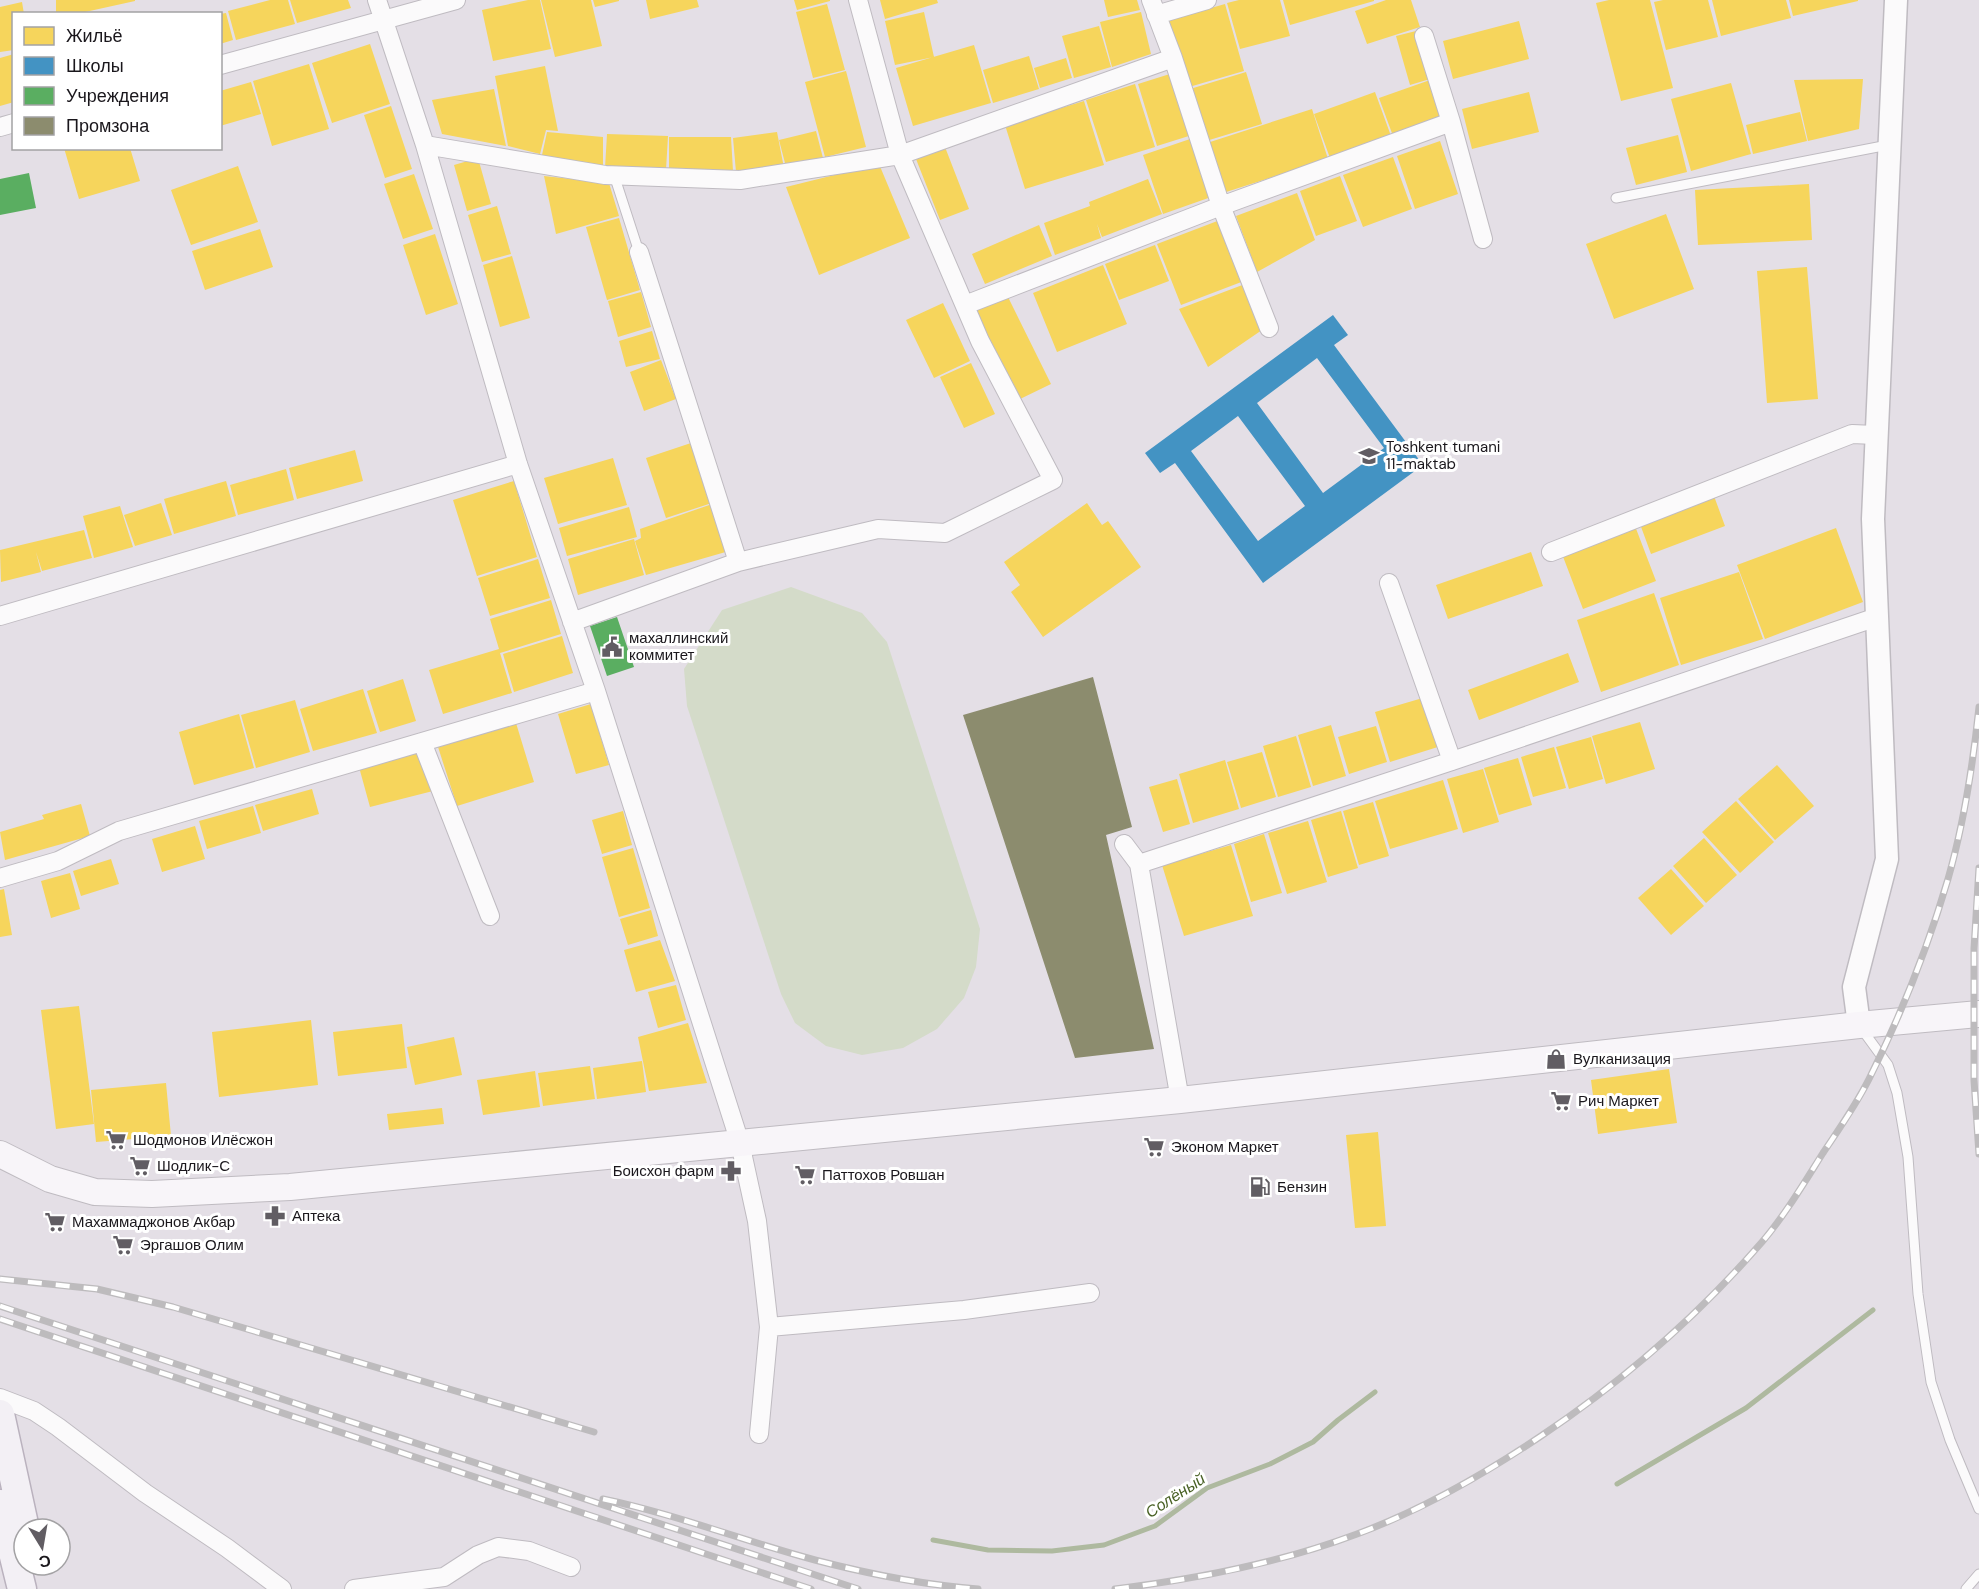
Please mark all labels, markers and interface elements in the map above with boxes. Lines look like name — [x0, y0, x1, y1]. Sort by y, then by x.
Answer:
legend — [12, 12, 222, 150]
text: Жильё — [66, 24, 123, 48]
text: Школы — [66, 54, 124, 78]
text: Учреждения — [66, 84, 169, 108]
text: Промзона — [66, 114, 150, 138]
place label: Toshkent tumani 11-maktab — [1386, 437, 1500, 474]
school or university icon: Toshkent tumani 11-maktab — [1357, 444, 1381, 468]
place label: махаллинский коммитет — [629, 628, 728, 665]
public building icon: махаллинский коммитет — [600, 635, 624, 659]
shop icon: Вулканизация — [1544, 1047, 1568, 1071]
place label: Вулканизация — [1573, 1049, 1671, 1069]
supermarket icon: Рич Маркет — [1549, 1089, 1573, 1113]
place label: Рич Маркет — [1578, 1091, 1659, 1111]
supermarket icon: Шодмонов Илёсжон — [104, 1128, 128, 1152]
place label: Шодмонов Илёсжон — [133, 1130, 273, 1150]
supermarket icon: Эконом Маркет — [1142, 1135, 1166, 1159]
place label: Эконом Маркет — [1171, 1137, 1279, 1157]
supermarket icon: Шодлик-С — [128, 1154, 152, 1178]
place label: Шодлик-С — [157, 1156, 230, 1176]
pharmacy icon: Боисхон фарм — [719, 1159, 743, 1183]
place label: Боисхон фарм — [613, 1161, 714, 1181]
supermarket icon: Паттохов Ровшан — [793, 1163, 817, 1187]
place label: Паттохов Ровшан — [822, 1165, 945, 1185]
fuel station icon: Бензин — [1248, 1175, 1272, 1199]
place label: Бензин — [1277, 1177, 1327, 1197]
pharmacy icon: Аптека — [263, 1204, 287, 1228]
place label: Аптека — [292, 1206, 341, 1226]
supermarket icon: Махаммаджонов Акбар — [43, 1210, 67, 1234]
place label: Махаммаджонов Акбар — [72, 1212, 235, 1232]
supermarket icon: Эргашов Олим — [111, 1233, 135, 1257]
place label: Эргашов Олим — [140, 1235, 244, 1255]
water label: Солёный — [1141, 1468, 1209, 1523]
north arrow — [12, 1517, 72, 1577]
text: С — [37, 1550, 52, 1573]

